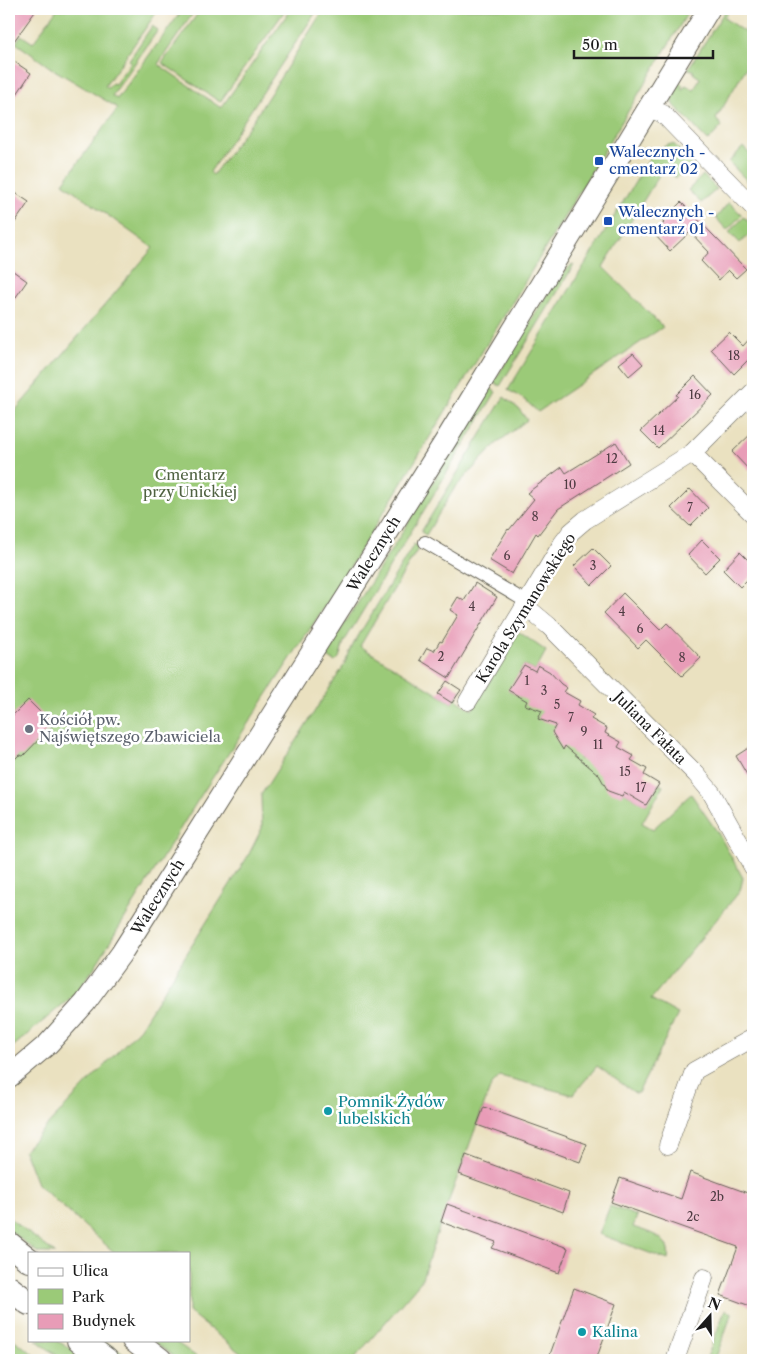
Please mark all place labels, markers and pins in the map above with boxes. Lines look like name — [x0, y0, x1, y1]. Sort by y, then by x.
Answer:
place label: Walecznych - cmentarz 02 — [608, 142, 706, 178]
marker: Walecznych - cmentarz 02 — [593, 155, 605, 167]
place label: Walecznych - cmentarz 01 — [617, 202, 715, 238]
marker: Walecznych - cmentarz 01 — [602, 215, 614, 227]
place label: Kościół pw. Najświętszego Zbawiciela — [39, 710, 221, 746]
marker: Kościół pw. Najświętszego Zbawiciela — [23, 723, 35, 735]
place label: Pomnik Żydów lubelskich — [338, 1092, 445, 1128]
marker: Pomnik Żydów lubelskich — [322, 1105, 334, 1117]
place label: Kalina — [592, 1322, 638, 1341]
marker: Kalina — [576, 1326, 588, 1338]

